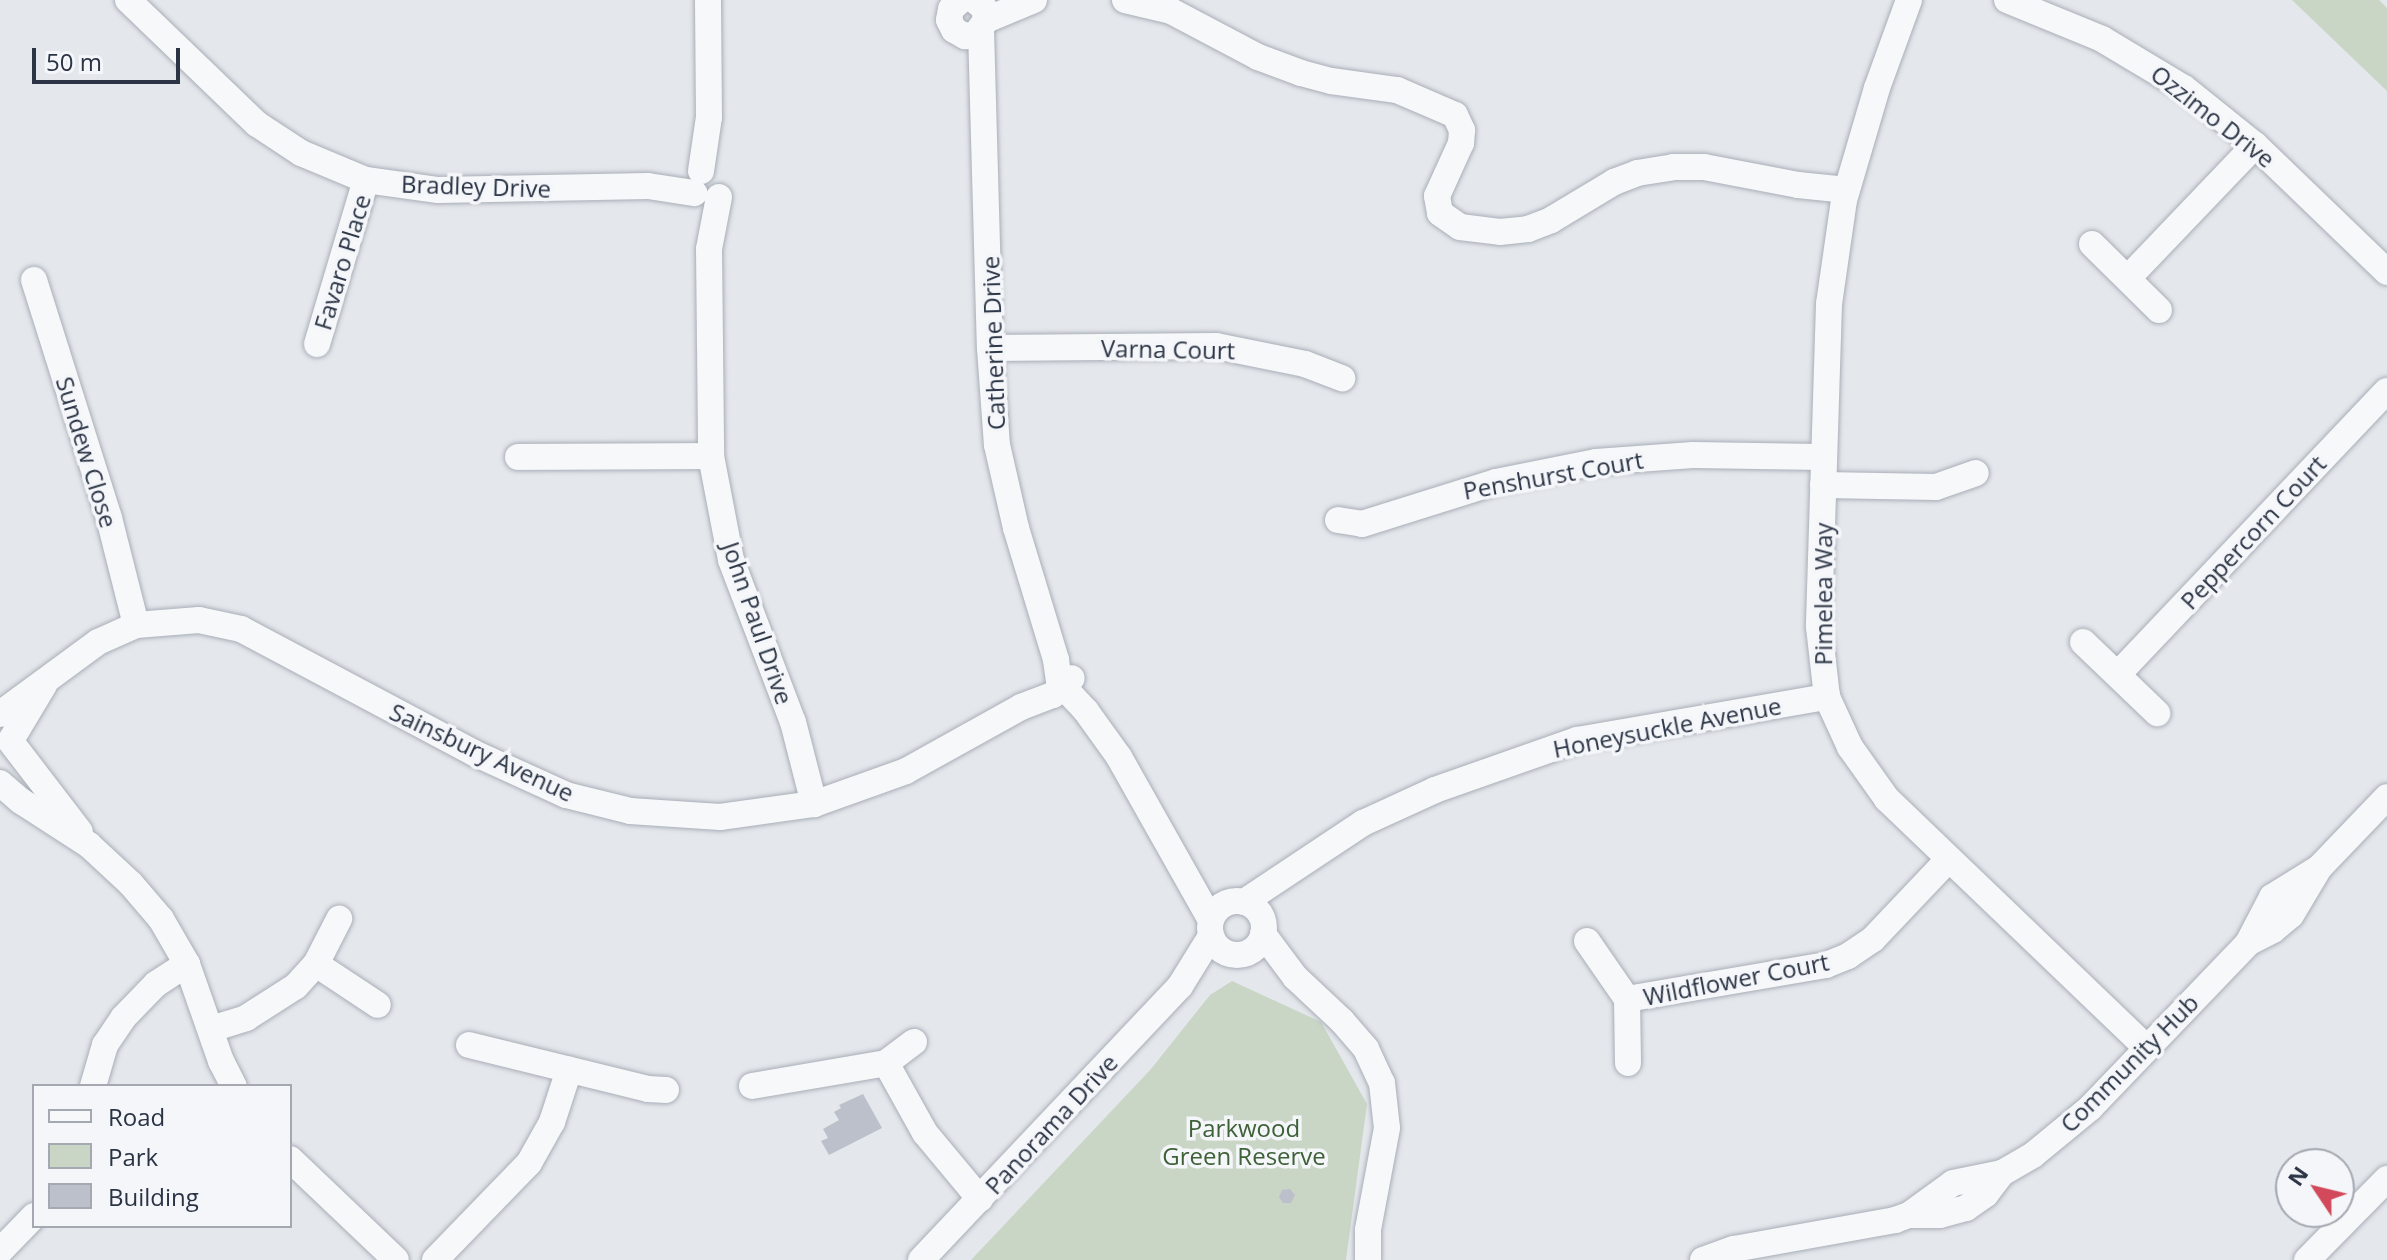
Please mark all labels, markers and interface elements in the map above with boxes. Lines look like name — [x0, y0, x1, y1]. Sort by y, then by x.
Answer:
scale bar — [36, 32, 184, 82]
text: 50 m — [46, 45, 102, 78]
street label: Ozzimo Drive — [2145, 59, 2281, 173]
street label: Bradley Drive — [401, 169, 551, 203]
street label: Favaro Place — [308, 191, 376, 333]
street label: Catherine Drive — [976, 255, 1010, 431]
street label: Varna Court — [1101, 333, 1235, 365]
street label: Sundew Close — [50, 373, 124, 531]
street label: Penshurst Court — [1461, 445, 1645, 505]
street label: Peppercorn Court — [2174, 449, 2332, 615]
street label: Pimelea Way — [1809, 523, 1837, 665]
street label: John Paul Drive — [717, 538, 799, 708]
street label: Honeysuckle Avenue — [1550, 691, 1784, 763]
street label: Sainsbury Avenue — [385, 697, 579, 807]
street label: Wildflower Court — [1641, 947, 1831, 1011]
street label: Community Hub — [2054, 988, 2204, 1138]
street label: Panorama Drive — [979, 1048, 1123, 1200]
legend — [32, 1084, 292, 1228]
text: Road — [108, 1100, 165, 1133]
park label: Parkwood Green Reserve — [1162, 1114, 1326, 1170]
text: Park — [108, 1140, 158, 1173]
north arrow — [2275, 1148, 2355, 1228]
text: N — [2280, 1159, 2314, 1191]
text: Building — [108, 1180, 199, 1213]

